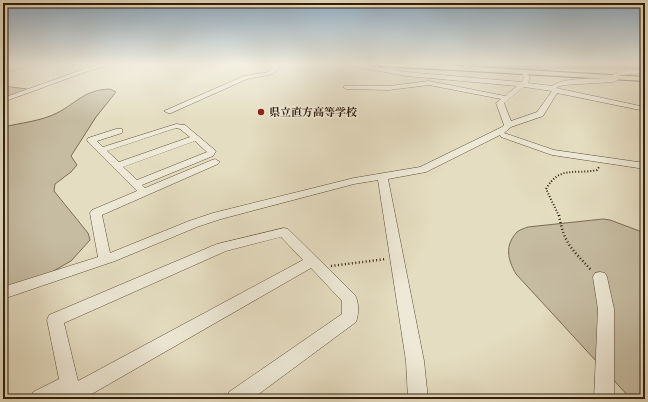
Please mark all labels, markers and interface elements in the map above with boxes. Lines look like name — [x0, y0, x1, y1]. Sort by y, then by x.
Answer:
place label: 県立直方高等学校 — [269, 105, 357, 119]
marker: 県立直方高等学校 — [256, 107, 266, 117]

